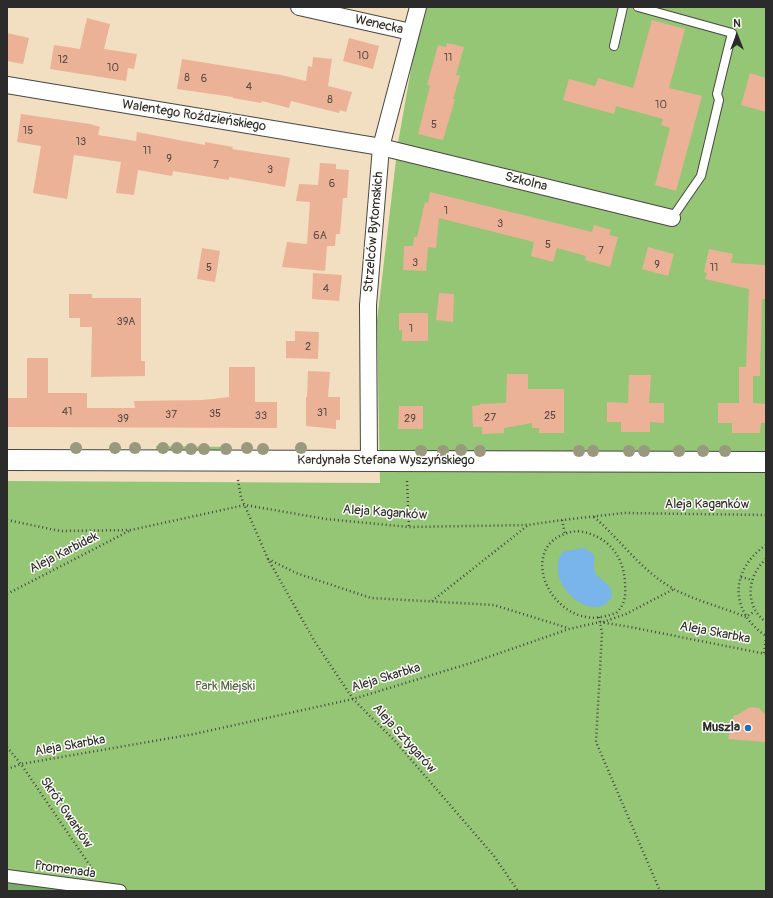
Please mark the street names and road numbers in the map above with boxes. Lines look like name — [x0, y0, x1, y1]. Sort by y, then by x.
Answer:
street label: Wenecka — [353, 12, 405, 38]
street label: Walentego Roździeńskiego — [121, 97, 267, 135]
street label: Szkolna — [503, 169, 549, 195]
street label: Strzelców Bytomskich — [361, 171, 387, 293]
street label: Kardynała Stefana Wyszyńskiego — [297, 453, 475, 469]
street label: Aleja Kaganków — [665, 497, 749, 513]
street label: Aleja Kaganków — [342, 502, 428, 524]
street label: Aleja Karbidek — [27, 529, 101, 577]
street label: Aleja Skarbka — [679, 619, 751, 647]
street label: Aleja Skarbka — [350, 660, 422, 696]
street label: Aleja Sztygarów — [369, 701, 439, 777]
street label: Aleja Skarbka — [34, 732, 106, 760]
street label: Skrót Gwarków — [37, 775, 95, 851]
street label: Promenada — [34, 858, 96, 882]

